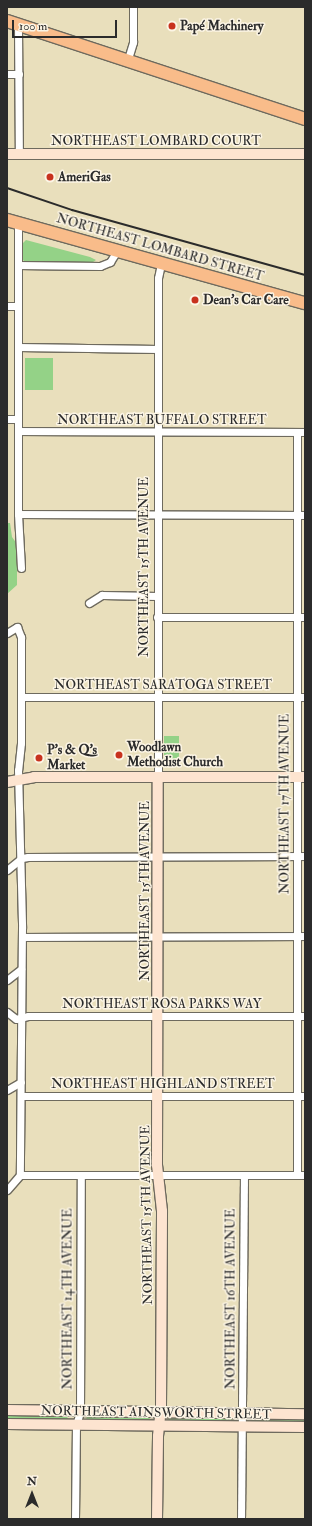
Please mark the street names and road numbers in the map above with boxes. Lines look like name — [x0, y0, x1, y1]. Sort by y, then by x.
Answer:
street label: NORTHEAST LOMBARD COURT — [51, 133, 261, 149]
street label: NORTHEAST LOMBARD STREET — [55, 211, 265, 285]
street label: NORTHEAST BUFFALO STREET — [57, 412, 267, 428]
street label: NORTHEAST 15TH AVENUE — [136, 477, 152, 657]
street label: NORTHEAST SARATOGA STREET — [54, 677, 272, 693]
street label: NORTHEAST 17TH AVENUE — [277, 714, 293, 894]
street label: NORTHEAST 15TH AVENUE — [137, 801, 153, 981]
street label: NORTHEAST ROSA PARKS WAY — [62, 996, 262, 1012]
street label: NORTHEAST HIGHLAND STREET — [51, 1076, 275, 1092]
street label: NORTHEAST 15TH AVENUE — [138, 1125, 156, 1305]
street label: NORTHEAST 14TH AVENUE — [60, 1208, 76, 1390]
street label: NORTHEAST 16TH AVENUE — [223, 1209, 239, 1389]
street label: NORTHEAST AINSWORTH STREET — [40, 1403, 272, 1423]

